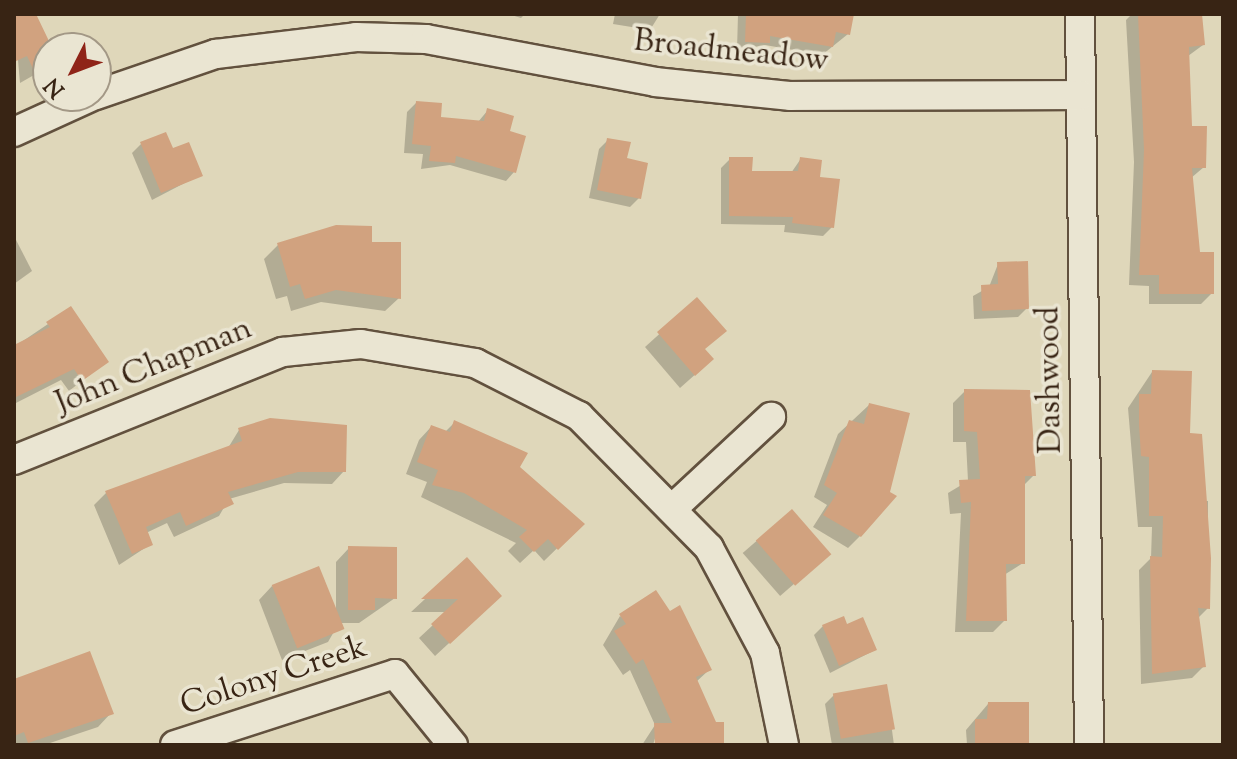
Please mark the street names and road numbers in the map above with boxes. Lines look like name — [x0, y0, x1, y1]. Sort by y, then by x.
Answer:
street label: Broadmeadow — [632, 23, 830, 81]
street label: Dashwood — [1031, 306, 1071, 454]
street label: John Chapman — [50, 310, 258, 424]
street label: Colony Creek — [176, 629, 372, 725]

